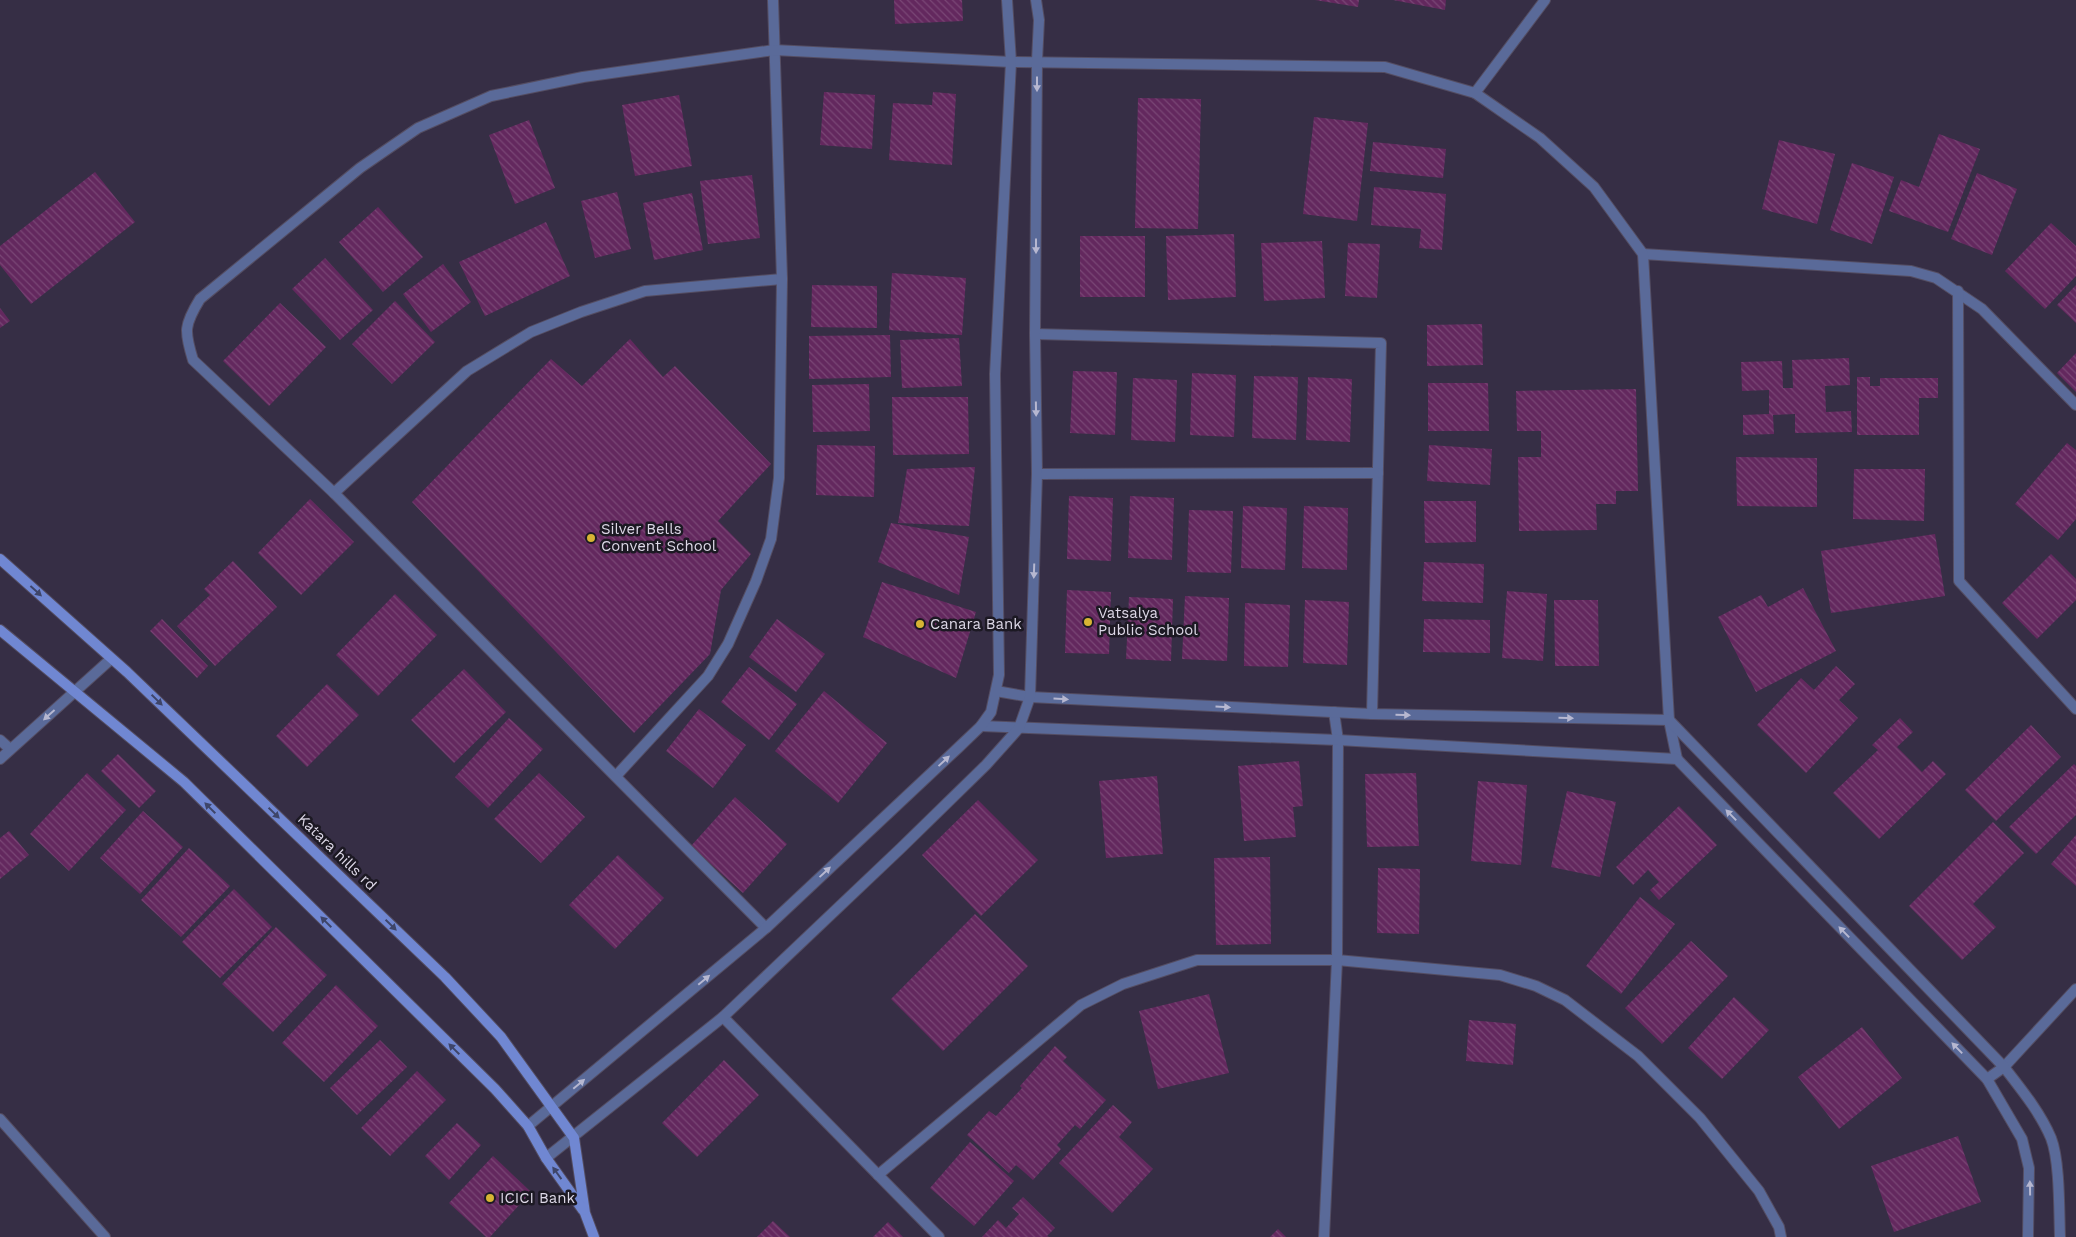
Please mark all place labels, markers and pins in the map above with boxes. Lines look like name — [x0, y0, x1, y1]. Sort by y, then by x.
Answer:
place label: Silver Bells Convent School — [601, 520, 717, 555]
marker: Silver Bells Convent School — [585, 532, 597, 544]
place label: Vatsalya Public School — [1098, 604, 1198, 639]
place label: Canara Bank — [930, 615, 1022, 633]
marker: Vatsalya Public School — [1082, 616, 1094, 628]
marker: Canara Bank — [914, 618, 926, 630]
place label: ICICI Bank — [500, 1189, 576, 1207]
marker: ICICI Bank — [484, 1192, 496, 1204]

